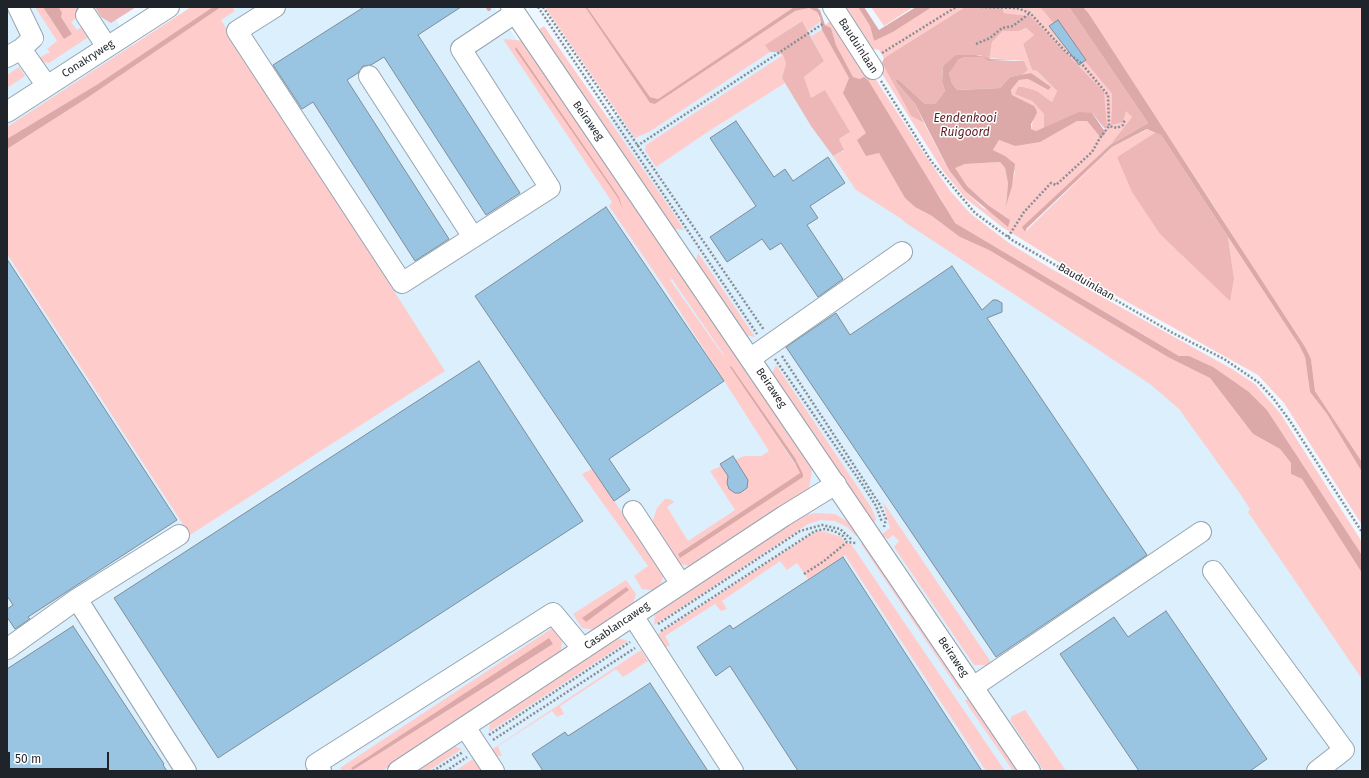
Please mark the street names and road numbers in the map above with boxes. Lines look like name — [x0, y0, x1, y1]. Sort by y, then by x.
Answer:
street label: Bauduinlaan — [835, 16, 881, 76]
street label: Conakryweg — [59, 37, 117, 81]
street label: Beiraweg — [570, 99, 606, 143]
street label: Bauduinlaan — [1055, 261, 1117, 303]
street label: Beiraweg — [753, 366, 789, 410]
street label: Casablancaweg — [582, 599, 652, 653]
street label: Beiraweg — [935, 635, 971, 679]

